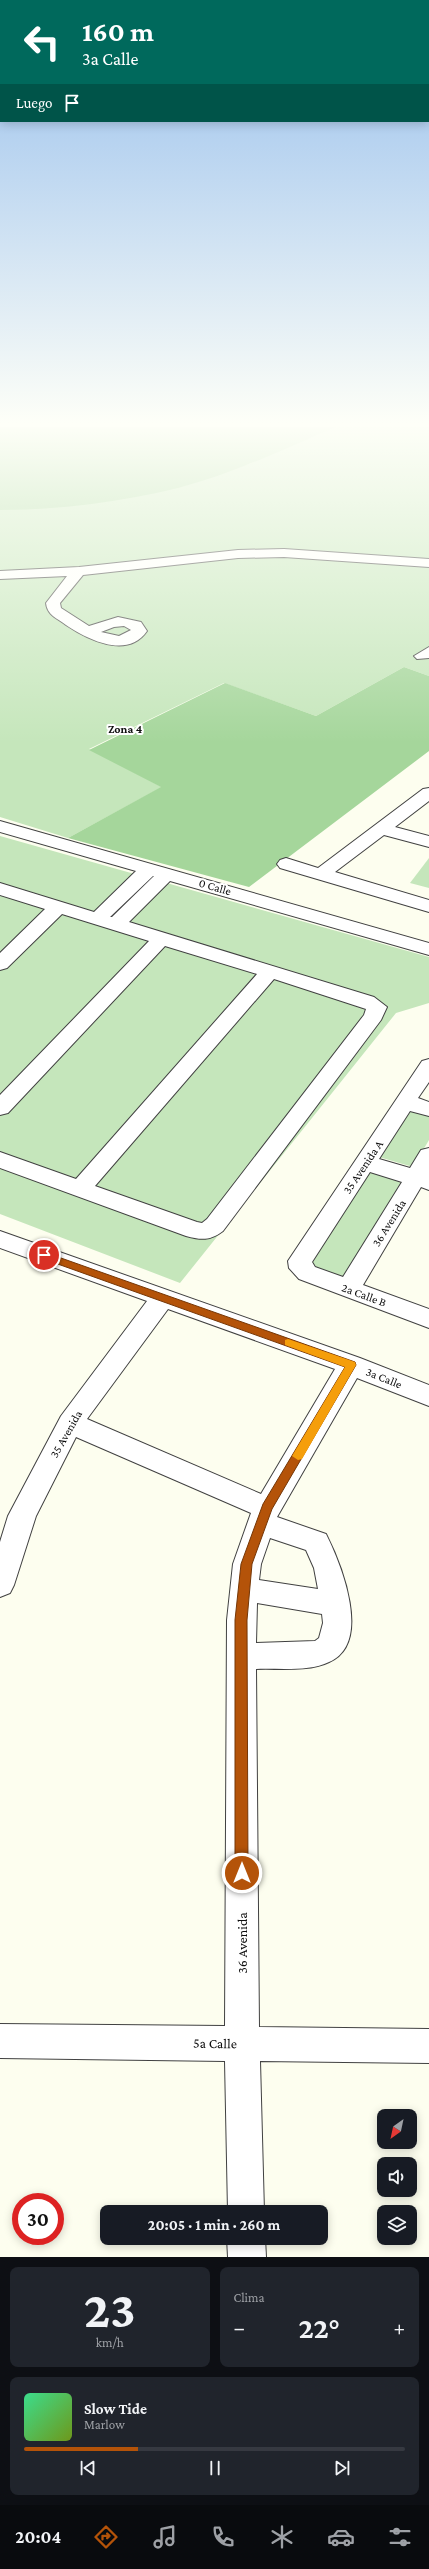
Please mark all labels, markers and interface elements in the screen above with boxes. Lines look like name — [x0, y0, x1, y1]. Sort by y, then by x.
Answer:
icon: left — [16, 16, 68, 68]
text: 160 m — [82, 16, 154, 47]
text: 3a Calle — [82, 49, 138, 69]
icon: arrive — [61, 92, 83, 114]
text: Luego — [16, 95, 53, 111]
district label: Zona 4 — [108, 722, 143, 736]
street label: 0 Calle — [197, 876, 233, 898]
street label: 35 Avenida A — [340, 1137, 386, 1196]
street label: 36 Avenida — [369, 1197, 409, 1249]
pin — [27, 1238, 61, 1272]
icon: arrive — [33, 1244, 55, 1266]
street label: 2a Calle B — [340, 1280, 389, 1310]
street label: 3a Calle — [364, 1364, 404, 1392]
street label: 35 Avenida — [47, 1407, 85, 1460]
position arrow — [221, 1852, 263, 1894]
street label: 36 Avenida — [234, 1912, 250, 1974]
street label: 5a Calle — [193, 2035, 237, 2051]
north arrow — [377, 2109, 417, 2149]
map controls — [377, 2109, 417, 2245]
button: sound — [377, 2157, 417, 2197]
speed limit sign: 30 — [12, 2193, 64, 2245]
button: layers — [377, 2205, 417, 2245]
text: 20:05 · 1 min · 260 m — [148, 2217, 280, 2233]
text: 23 — [84, 2280, 136, 2338]
text: Clima — [234, 2290, 264, 2305]
text: 22° — [299, 2311, 340, 2344]
text: − — [234, 2315, 245, 2340]
text: + — [393, 2315, 405, 2340]
text: km/h — [96, 2335, 124, 2350]
text: Slow Tide — [84, 2401, 147, 2417]
text: Marlow — [84, 2417, 125, 2432]
icon: previous — [77, 2457, 99, 2479]
icon: pause — [204, 2457, 226, 2479]
icon: next — [331, 2457, 353, 2479]
icon: directions — [92, 2523, 120, 2551]
icon: music — [151, 2523, 179, 2551]
icon: phone — [209, 2523, 237, 2551]
icon: climate — [268, 2523, 296, 2551]
icon: car — [327, 2523, 355, 2551]
icon: filters — [386, 2523, 414, 2551]
text: 20:04 — [15, 2527, 61, 2547]

